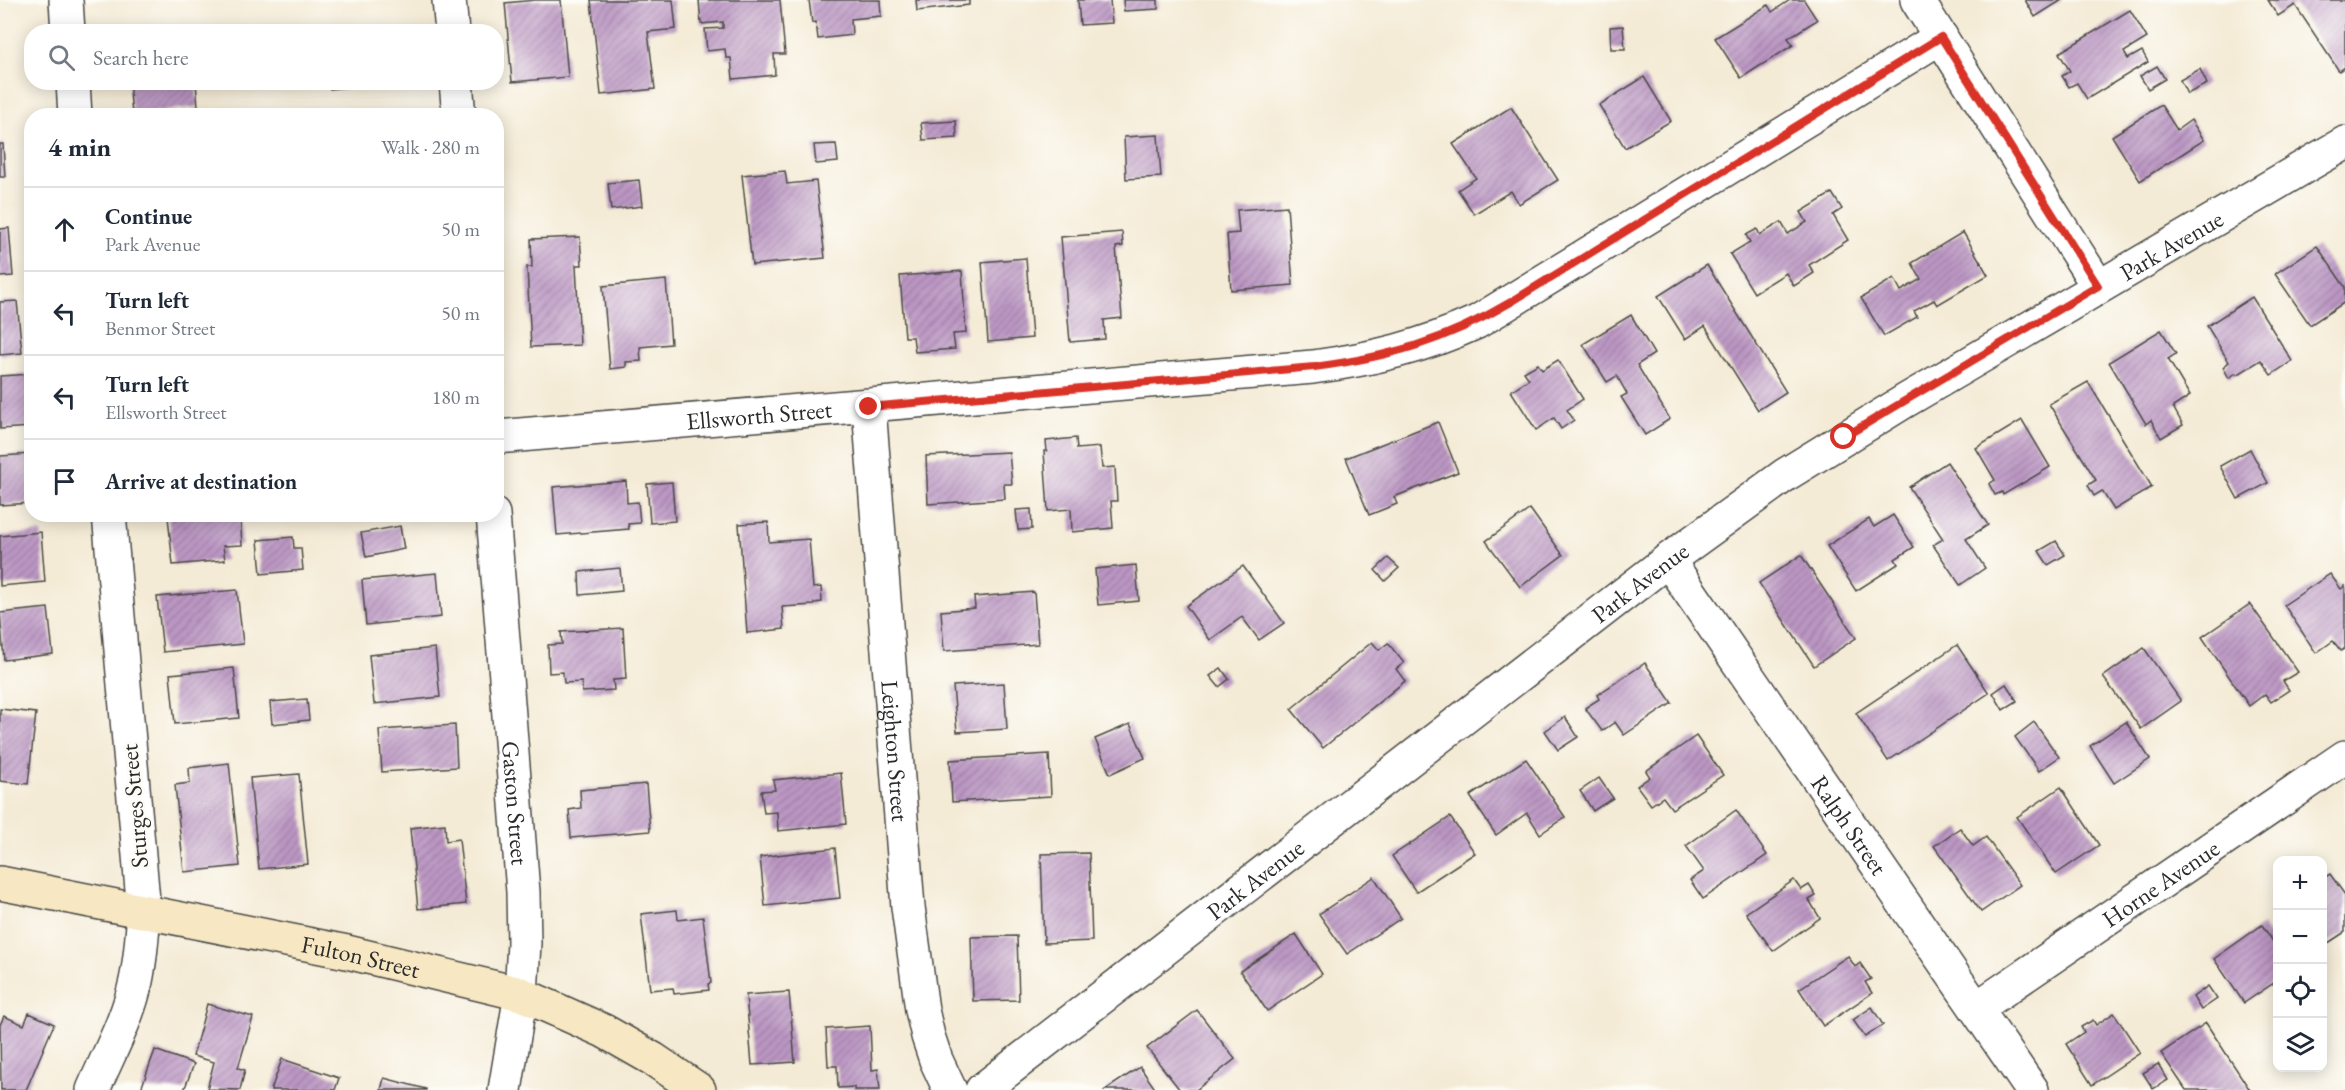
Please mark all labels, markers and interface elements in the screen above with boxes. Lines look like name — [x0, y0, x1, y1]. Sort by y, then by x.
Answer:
search box — [24, 24, 504, 90]
icon: search — [45, 41, 78, 74]
text: Search here — [93, 43, 188, 72]
text: 4 min — [48, 130, 111, 164]
text: Walk · 280 m — [381, 134, 480, 160]
text: Continue — [105, 202, 192, 231]
street label: Park Avenue — [2114, 203, 2228, 287]
icon: ahead — [48, 213, 81, 246]
text: 50 m — [441, 216, 480, 242]
text: Park Avenue — [105, 231, 200, 257]
text: Turn left — [105, 286, 189, 315]
icon: left — [48, 297, 81, 330]
text: 50 m — [441, 300, 480, 326]
text: Benmor Street — [105, 315, 215, 341]
text: Turn left — [105, 370, 189, 399]
icon: left — [48, 381, 81, 414]
text: 180 m — [432, 384, 480, 410]
street label: Ellsworth Street — [685, 393, 834, 436]
route end — [855, 393, 881, 419]
text: Ellsworth Street — [105, 399, 227, 425]
route start — [1830, 423, 1856, 449]
icon: arrive — [48, 465, 81, 498]
text: Arrive at destination — [105, 467, 297, 496]
street label: Park Avenue — [1585, 535, 1694, 629]
street label: Leighton Street — [875, 679, 917, 823]
street label: Gaston Street — [496, 740, 536, 867]
street label: Sturges Street — [113, 742, 155, 869]
street label: Ralph Street — [1805, 769, 1895, 881]
street label: Park Avenue — [1200, 832, 1310, 926]
street label: Horne Avenue — [2096, 832, 2225, 934]
map controls — [2273, 856, 2327, 1072]
button: + — [2273, 856, 2327, 910]
button: − — [2273, 910, 2327, 964]
street label: Fulton Street — [299, 928, 423, 985]
button: locate — [2273, 964, 2327, 1018]
button: layers — [2273, 1018, 2327, 1072]

